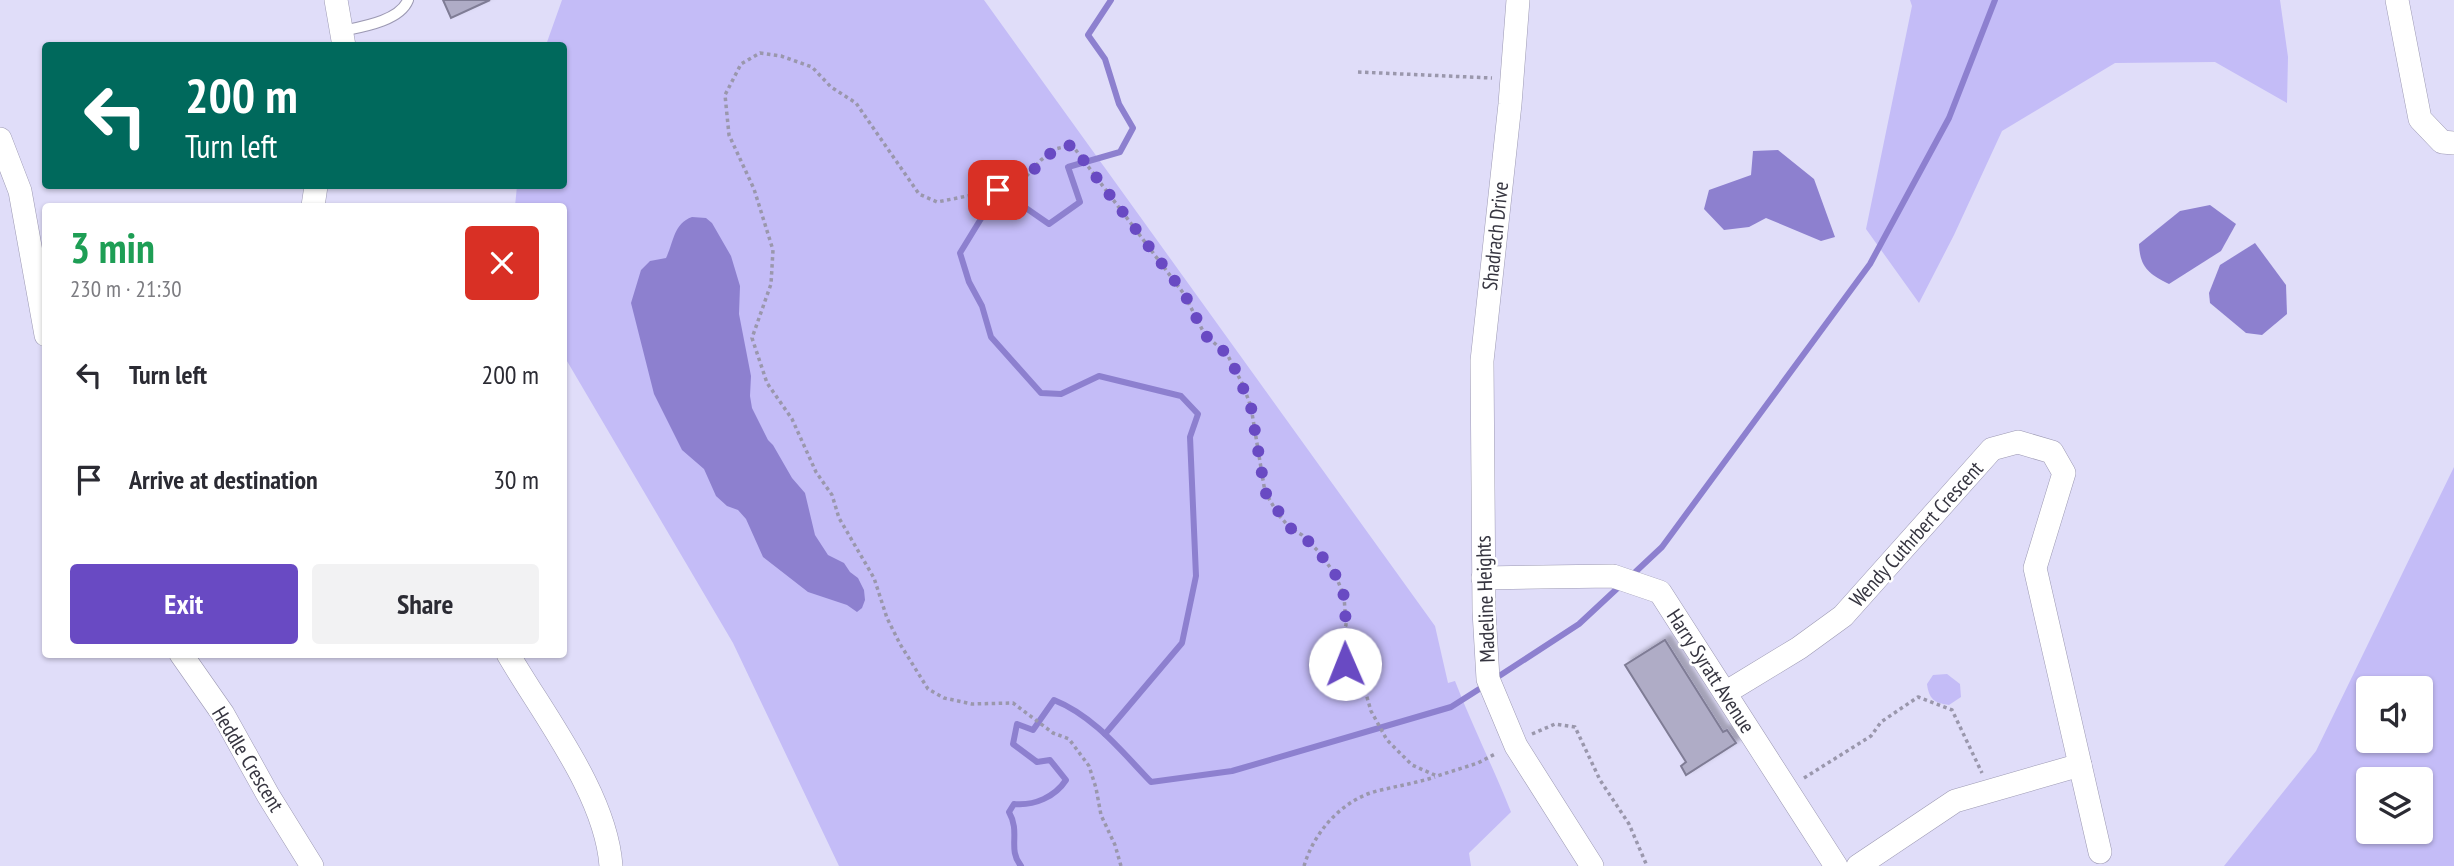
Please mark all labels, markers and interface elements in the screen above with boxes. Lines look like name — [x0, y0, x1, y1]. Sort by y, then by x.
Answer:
text: 200 m — [185, 63, 298, 127]
icon: left — [70, 70, 161, 161]
text: Turn left — [185, 125, 277, 167]
pin — [968, 160, 1028, 220]
icon: arrive — [979, 171, 1017, 209]
street label: Shadrach Drive — [1476, 180, 1514, 292]
text: 3 min — [70, 220, 155, 275]
button: close — [465, 226, 539, 300]
text: 230 m · 21:30 — [70, 274, 182, 303]
icon: left — [70, 356, 108, 394]
text: Turn left — [129, 358, 207, 391]
text: 200 m — [481, 358, 539, 391]
street label: Wendy Cuthrbert Crescent — [1843, 455, 1989, 613]
icon: arrive — [70, 461, 108, 499]
text: Arrive at destination — [129, 463, 318, 496]
text: 30 m — [493, 463, 539, 496]
street label: Madeline Heights — [1469, 535, 1501, 663]
button: Exit — [70, 564, 298, 644]
button: Share — [312, 564, 539, 644]
street label: Harry Syratt Avenue — [1661, 604, 1761, 738]
position arrow — [1308, 627, 1382, 701]
map controls — [2356, 676, 2433, 844]
button: sound — [2356, 676, 2433, 753]
street label: Heddle Crescent — [206, 702, 290, 817]
button: layers — [2356, 767, 2433, 844]

